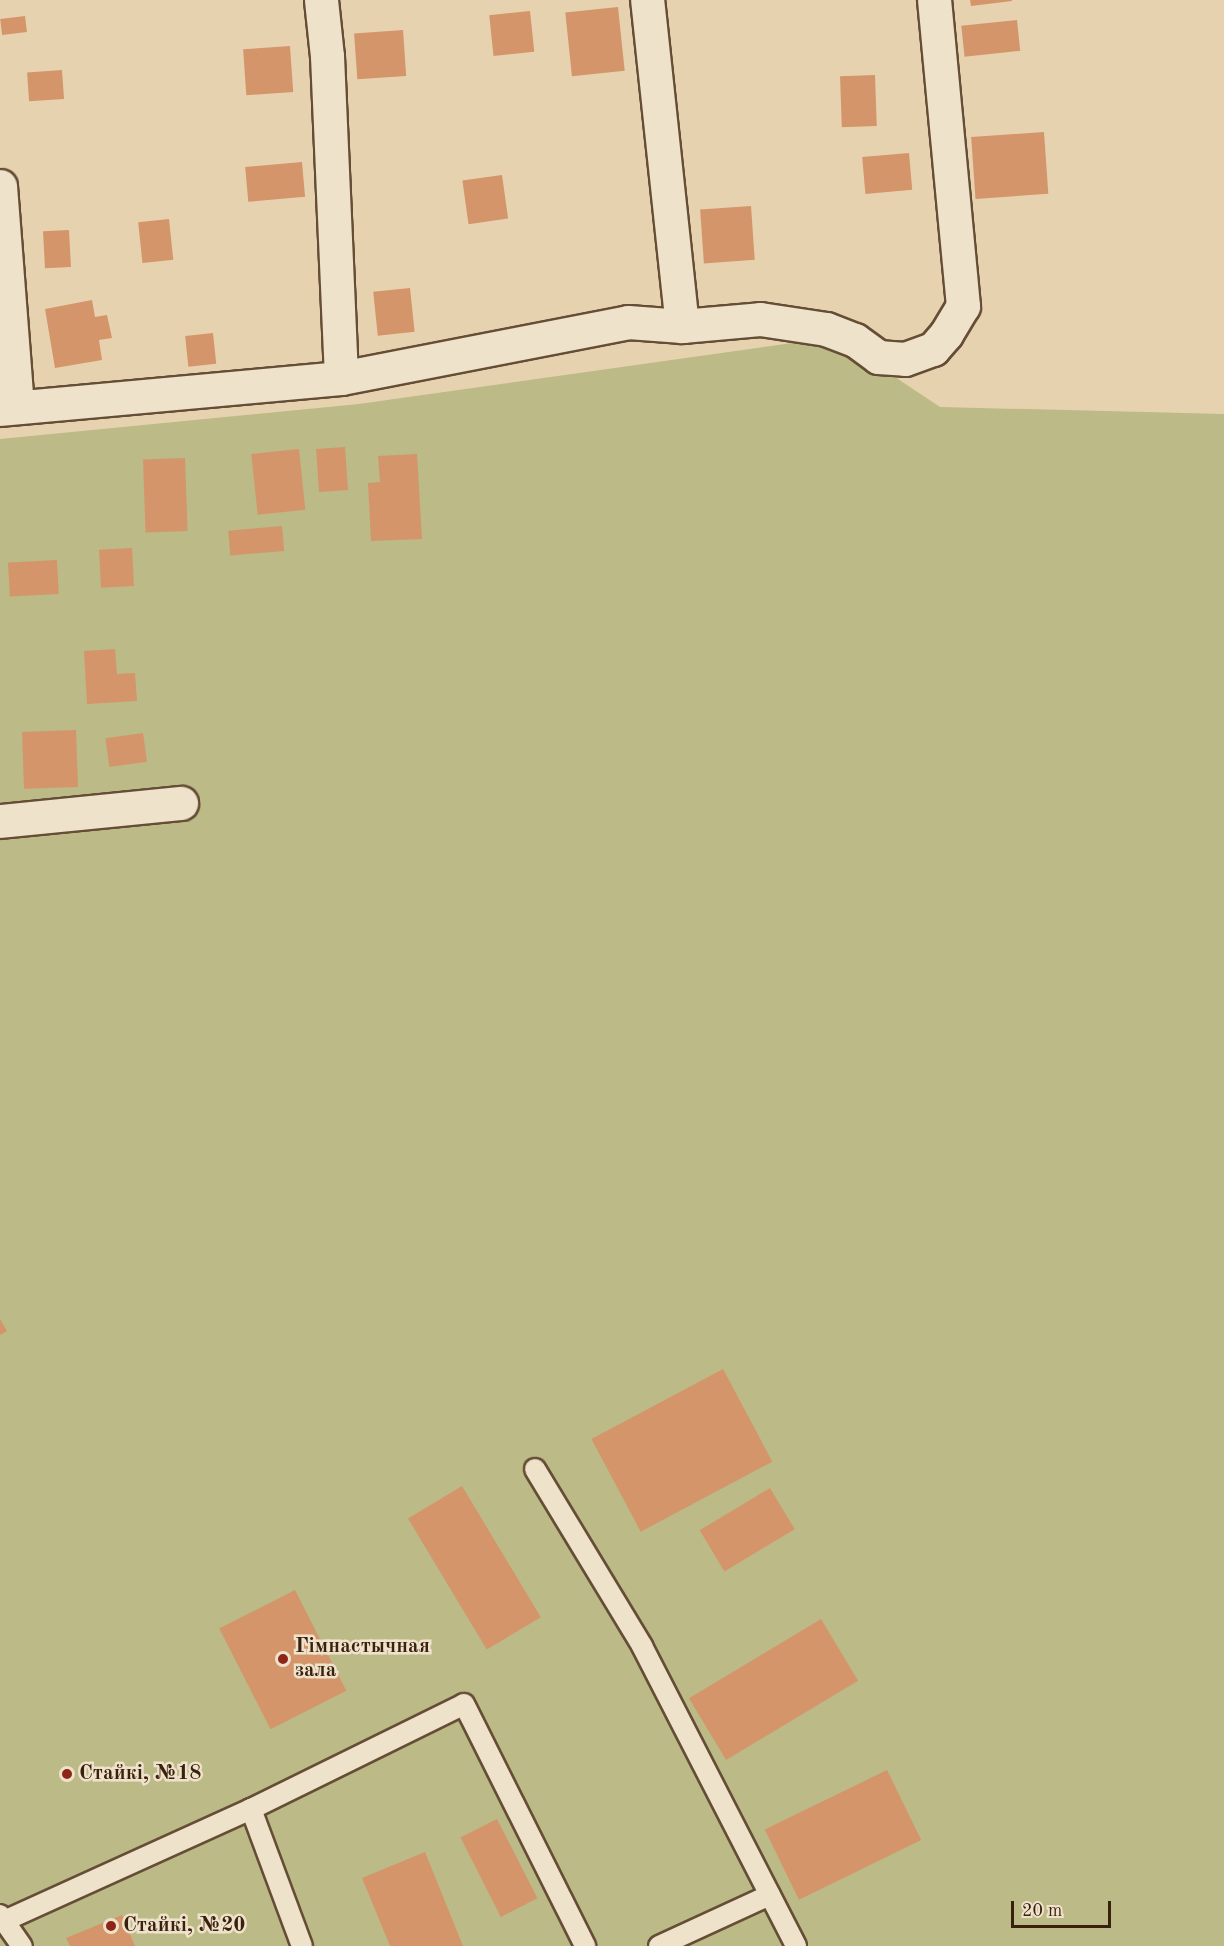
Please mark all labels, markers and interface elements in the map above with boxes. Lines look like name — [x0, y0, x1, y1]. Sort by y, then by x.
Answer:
place label: Гімнастычная зала — [295, 1634, 430, 1684]
marker: Гімнастычная зала — [276, 1652, 290, 1666]
place label: Стайкі, №18 — [79, 1761, 202, 1787]
marker: Стайкі, №18 — [60, 1767, 74, 1781]
scale bar — [1014, 1889, 1114, 1927]
text: 20 m — [1022, 1902, 1062, 1920]
place label: Стайкі, №20 — [123, 1913, 246, 1939]
marker: Стайкі, №20 — [104, 1919, 118, 1933]

